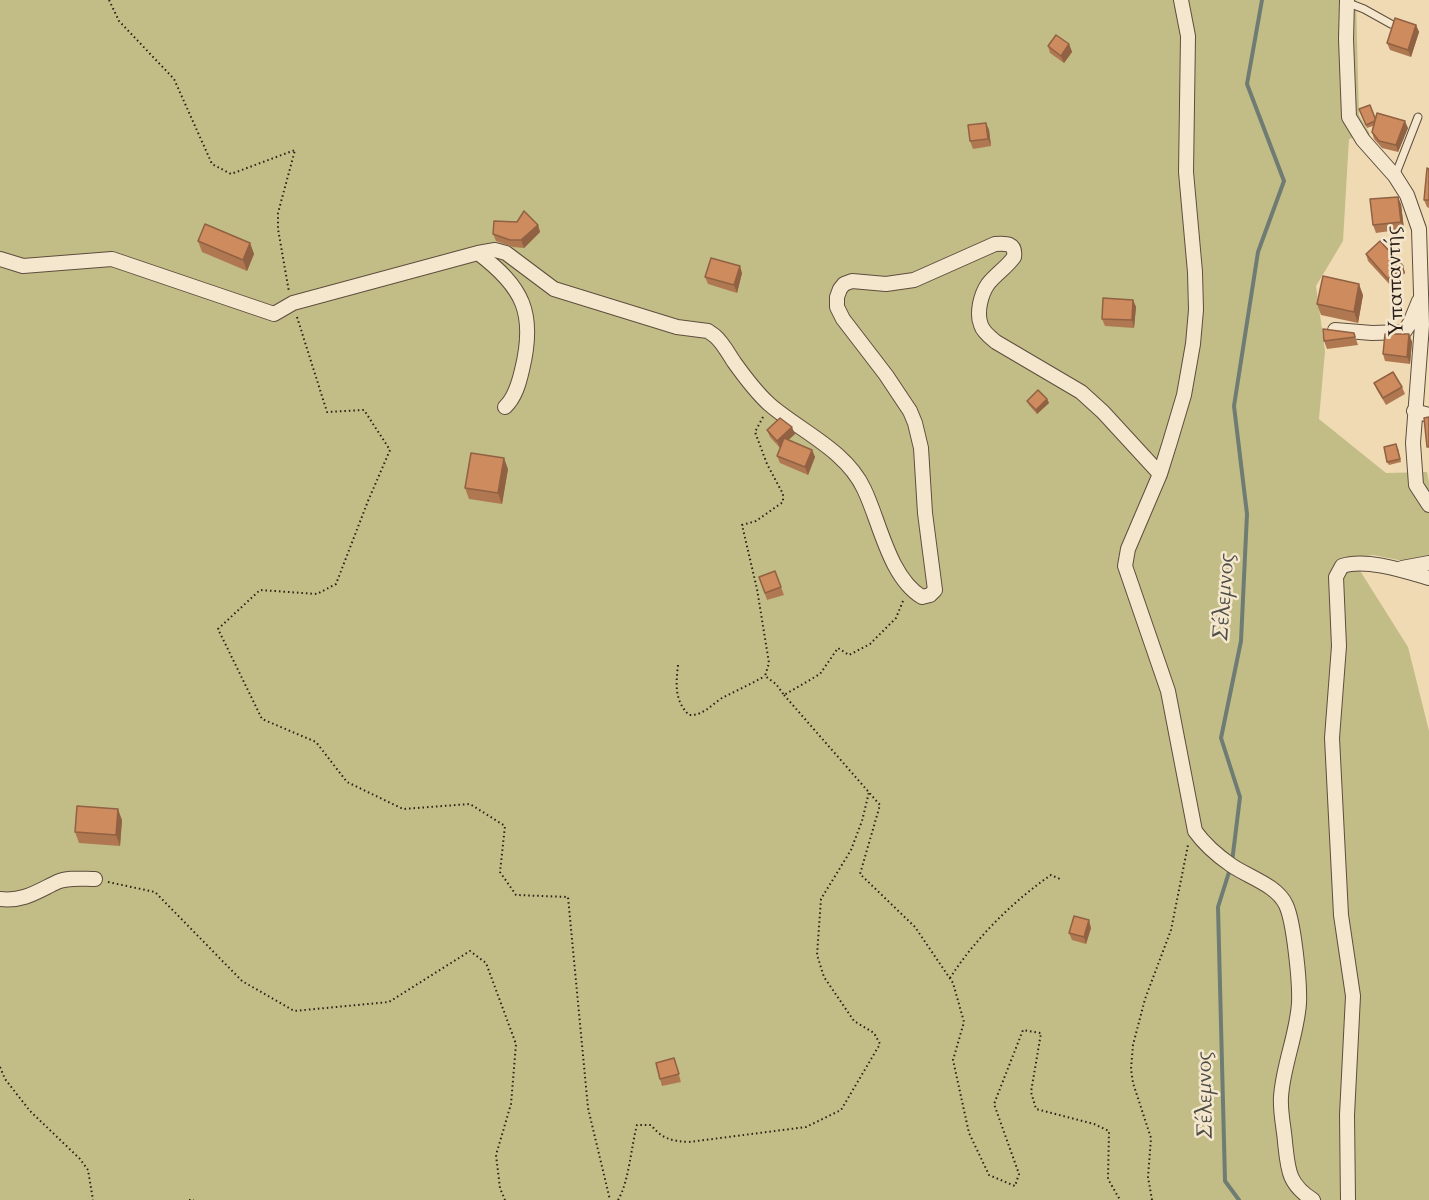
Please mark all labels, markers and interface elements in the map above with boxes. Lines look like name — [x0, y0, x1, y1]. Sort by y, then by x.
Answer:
street label: Υπαπαντής — [1381, 225, 1411, 337]
water label: Σέλεμνος — [1209, 552, 1241, 642]
water label: Σέλεμνος — [1192, 1051, 1220, 1139]

